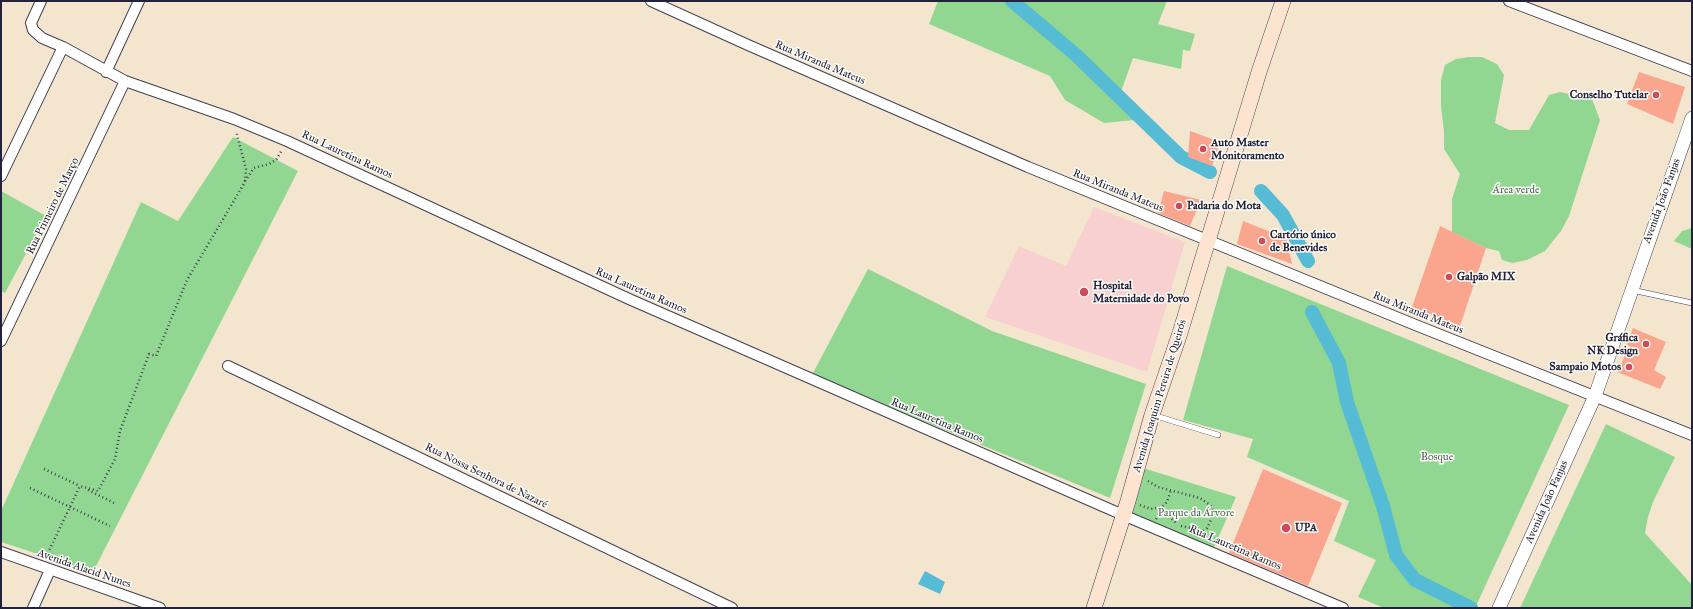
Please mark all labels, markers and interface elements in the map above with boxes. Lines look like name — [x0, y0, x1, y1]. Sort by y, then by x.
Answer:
street label: Rua Miranda Mateus — [773, 38, 867, 88]
place label: Conselho Tutelar — [1570, 88, 1648, 102]
marker: Conselho Tutelar — [1651, 90, 1661, 100]
street label: Rua Lauretina Ramos — [299, 128, 395, 182]
place label: Auto Master Monitoramento — [1211, 136, 1284, 162]
marker: Auto Master Monitoramento — [1198, 144, 1208, 154]
street label: Rua Primeiro de Março — [24, 156, 82, 256]
street label: Avenida João Fanjas — [1640, 157, 1684, 245]
street label: Rua Miranda Mateus — [1071, 167, 1165, 215]
park label: Área verde — [1493, 183, 1539, 197]
place label: Padaria do Mota — [1187, 199, 1261, 213]
marker: Padaria do Mota — [1174, 201, 1184, 211]
place label: Cartório único de Benevides — [1270, 228, 1336, 254]
marker: Cartório único de Benevides — [1257, 236, 1267, 246]
street label: Rua Lauretina Ramos — [593, 265, 689, 317]
place label: Galpão MIX — [1457, 270, 1515, 284]
marker: Galpão MIX — [1444, 272, 1454, 282]
place label: Hospital Maternidade do Povo — [1093, 279, 1189, 305]
marker: Hospital Maternidade do Povo — [1078, 286, 1090, 298]
street label: Rua Miranda Mateus — [1371, 289, 1465, 337]
street label: Avenida Joaquim Pereira de Queirós — [1130, 318, 1190, 474]
place label: Gráfica NK Design — [1587, 331, 1638, 357]
marker: Gráfica NK Design — [1641, 339, 1651, 349]
place label: Sampaio Motos — [1549, 360, 1621, 374]
marker: Sampaio Motos — [1624, 362, 1634, 372]
street label: Rua Lauretina Ramos — [889, 396, 985, 446]
street label: Rua Nossa Senhora de Nazaré — [423, 441, 549, 511]
park label: Bosque — [1421, 450, 1453, 464]
street label: Avenida João Fanjas — [1523, 458, 1571, 546]
park label: Parque da Árvore — [1158, 506, 1234, 520]
place label: UPA — [1295, 521, 1317, 535]
marker: UPA — [1280, 522, 1292, 534]
street label: Rua Lauretina Ramos — [1187, 523, 1283, 573]
street label: Avenida Alacid Nunes — [35, 547, 133, 591]

